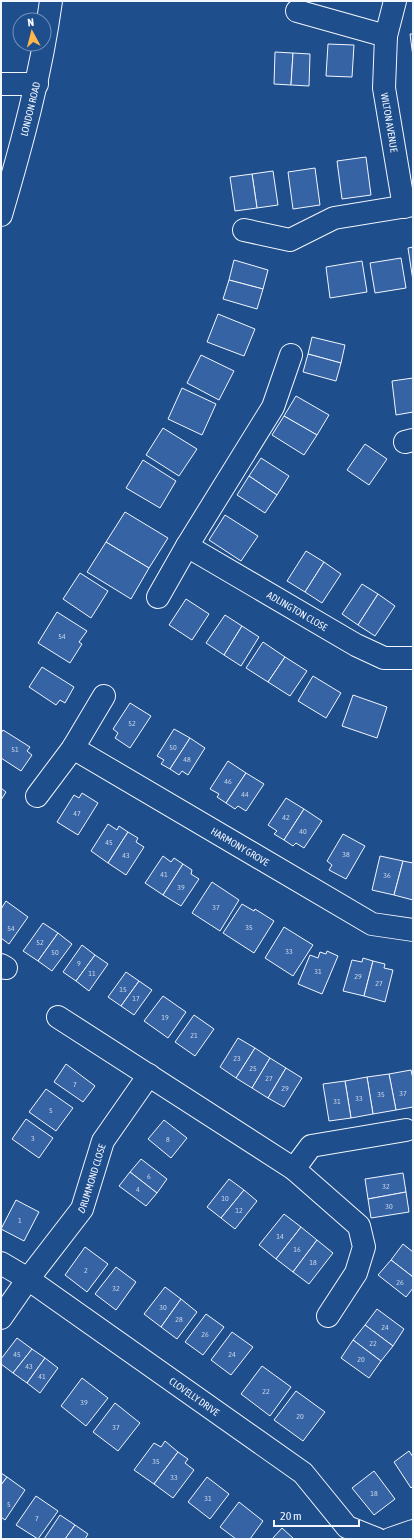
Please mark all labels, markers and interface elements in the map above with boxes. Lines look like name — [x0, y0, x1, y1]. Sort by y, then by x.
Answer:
north arrow — [12, 12, 52, 52]
text: N — [27, 16, 35, 28]
street label: LONDON ROAD — [18, 80, 42, 137]
street label: WILTON AVENUE — [379, 92, 400, 154]
street label: ADLINGTON CLOSE — [265, 589, 330, 633]
house number: 54 — [58, 632, 66, 641]
house number: 52 — [128, 719, 136, 728]
house number: 50 — [169, 743, 177, 752]
house number: 51 — [11, 745, 19, 754]
house number: 48 — [183, 755, 191, 764]
house number: 46 — [224, 777, 232, 786]
house number: 44 — [241, 790, 249, 799]
house number: 47 — [73, 809, 81, 818]
house number: 42 — [282, 813, 290, 822]
street label: HARMONY GROVE — [209, 825, 272, 868]
house number: 40 — [299, 827, 307, 836]
house number: 45 — [105, 838, 113, 847]
house number: 38 — [342, 850, 350, 859]
house number: 43 — [122, 851, 130, 860]
house number: 41 — [160, 870, 168, 879]
house number: 36 — [383, 871, 391, 880]
house number: 39 — [177, 883, 185, 892]
house number: 37 — [212, 903, 220, 912]
house number: 35 — [245, 923, 253, 932]
house number: 54 — [7, 924, 15, 933]
house number: 52 — [36, 938, 44, 947]
house number: 33 — [285, 947, 293, 956]
house number: 50 — [51, 948, 59, 957]
house number: 9 — [77, 959, 81, 968]
house number: 31 — [314, 967, 322, 976]
house number: 11 — [88, 969, 96, 978]
house number: 29 — [354, 972, 362, 981]
house number: 27 — [375, 979, 383, 988]
house number: 15 — [119, 985, 127, 994]
house number: 17 — [132, 994, 140, 1003]
house number: 19 — [161, 1013, 169, 1022]
house number: 21 — [190, 1031, 198, 1040]
house number: 23 — [233, 1054, 241, 1063]
house number: 25 — [249, 1064, 257, 1073]
house number: 27 — [265, 1074, 273, 1083]
house number: 7 — [73, 1080, 77, 1089]
house number: 29 — [281, 1084, 289, 1093]
house number: 37 — [399, 1089, 407, 1098]
house number: 35 — [377, 1090, 385, 1099]
house number: 33 — [355, 1094, 363, 1103]
house number: 31 — [333, 1097, 341, 1106]
house number: 5 — [49, 1106, 53, 1115]
house number: 3 — [31, 1134, 35, 1143]
house number: 8 — [166, 1135, 170, 1144]
street label: DRUMMOND CLOSE — [76, 1142, 107, 1215]
house number: 6 — [147, 1172, 151, 1181]
house number: 32 — [382, 1182, 390, 1191]
house number: 4 — [136, 1185, 140, 1194]
house number: 10 — [221, 1194, 229, 1203]
house number: 30 — [385, 1202, 393, 1211]
house number: 12 — [235, 1206, 243, 1215]
house number: 1 — [18, 1216, 22, 1225]
house number: 14 — [276, 1232, 284, 1241]
house number: 16 — [293, 1245, 301, 1254]
house number: 18 — [309, 1258, 317, 1267]
house number: 2 — [84, 1266, 88, 1275]
house number: 26 — [396, 1278, 404, 1287]
house number: 32 — [112, 1284, 120, 1293]
house number: 30 — [159, 1303, 167, 1312]
house number: 28 — [175, 1315, 183, 1324]
house number: 24 — [381, 1323, 389, 1332]
house number: 26 — [201, 1330, 209, 1339]
house number: 22 — [369, 1339, 377, 1348]
house number: 45 — [13, 1350, 21, 1359]
house number: 24 — [228, 1350, 236, 1359]
house number: 20 — [357, 1355, 365, 1364]
house number: 43 — [25, 1362, 33, 1371]
house number: 41 — [38, 1372, 46, 1381]
street label: CLOVELLY DRIVE — [167, 1375, 222, 1418]
house number: 22 — [262, 1387, 270, 1396]
house number: 39 — [80, 1398, 88, 1407]
house number: 20 — [296, 1412, 304, 1421]
house number: 37 — [112, 1423, 120, 1432]
house number: 35 — [152, 1457, 160, 1466]
house number: 33 — [170, 1473, 178, 1482]
house number: 18 — [370, 1489, 378, 1498]
house number: 31 — [204, 1494, 212, 1503]
house number: 5 — [7, 1500, 11, 1509]
scale bar — [274, 1502, 359, 1528]
text: 20 m — [280, 1509, 302, 1523]
house number: 7 — [35, 1514, 39, 1523]

